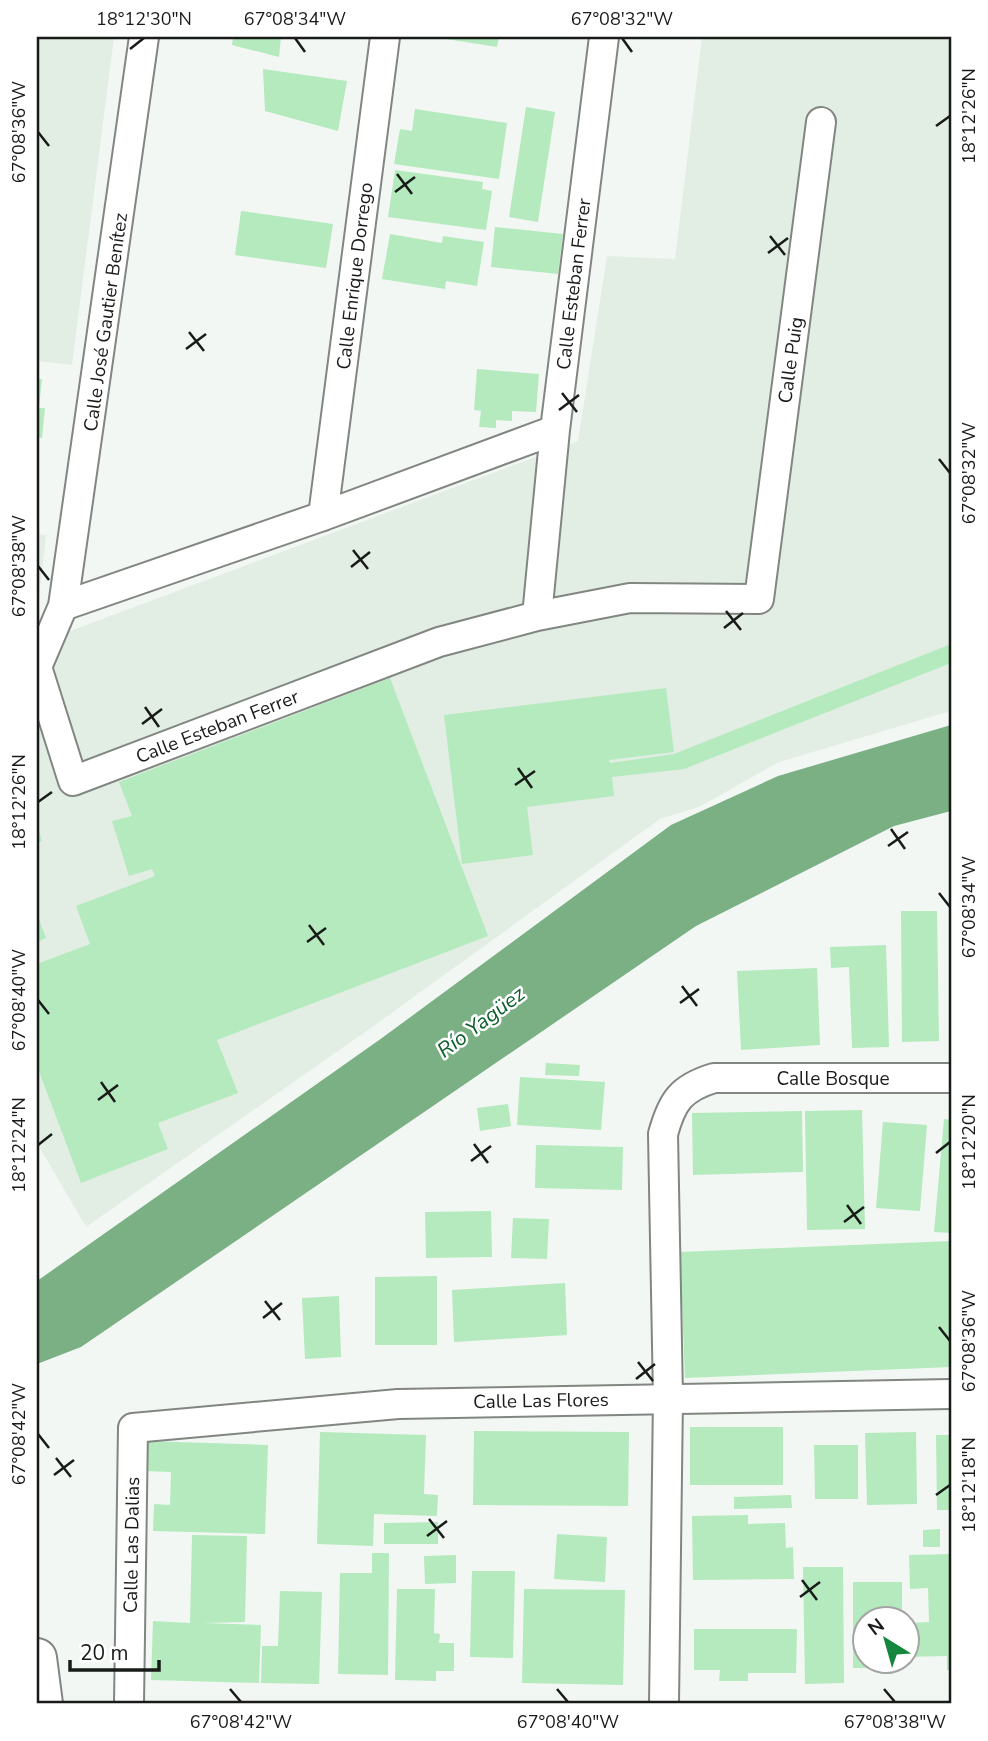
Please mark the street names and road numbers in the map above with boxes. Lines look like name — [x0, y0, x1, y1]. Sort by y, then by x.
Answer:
street label: Calle Enrique Dorrego — [331, 181, 379, 371]
street label: Calle Esteban Ferrer — [551, 197, 597, 371]
street label: Calle José Gautier Benítez — [78, 211, 134, 433]
street label: Calle Puig — [772, 315, 810, 405]
street label: Calle Esteban Ferrer — [132, 684, 303, 770]
street label: Calle Bosque — [776, 1066, 890, 1092]
street label: Calle Las Flores — [473, 1387, 609, 1415]
street label: Calle Las Dalias — [118, 1477, 146, 1613]

